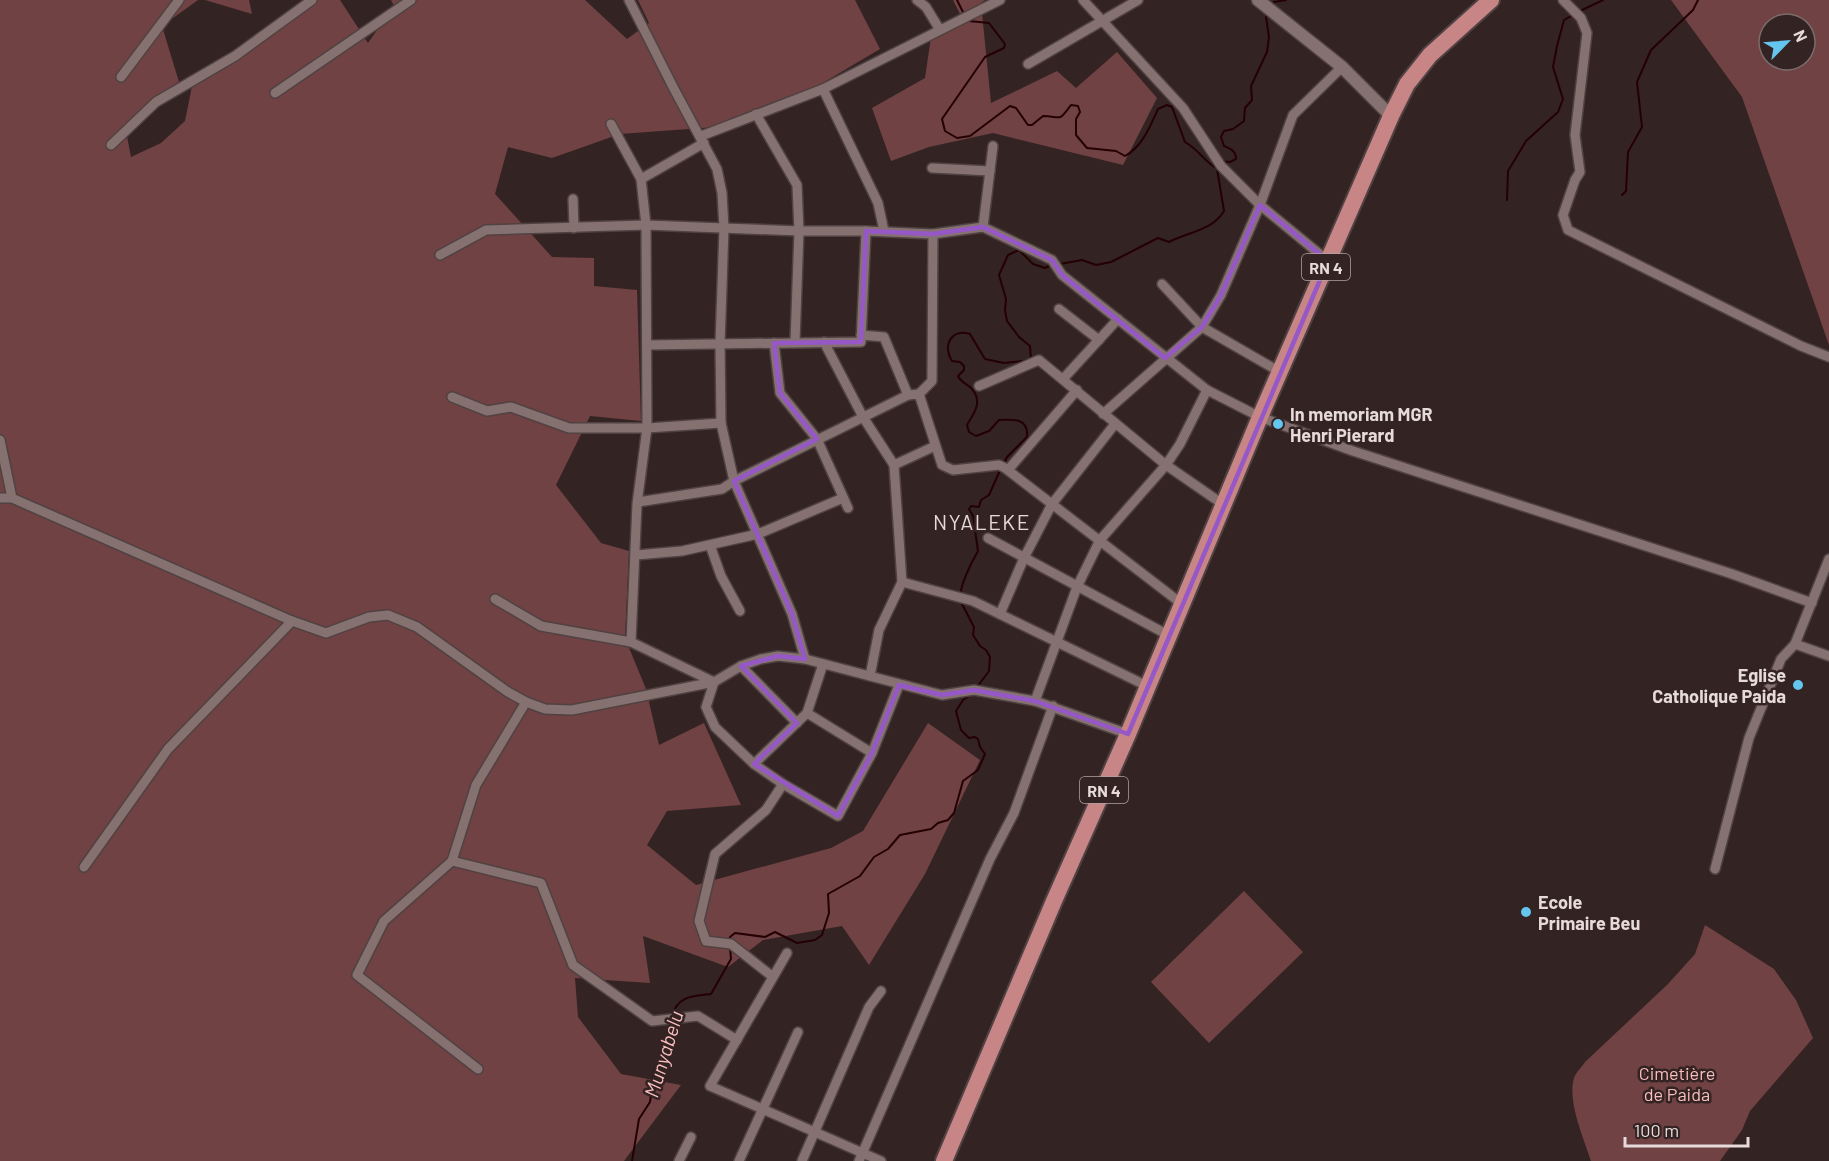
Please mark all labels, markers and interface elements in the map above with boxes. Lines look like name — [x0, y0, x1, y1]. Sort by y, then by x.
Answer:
north arrow — [1757, 12, 1817, 72]
text: N — [1790, 27, 1812, 44]
road number: RN 4 — [1302, 254, 1350, 280]
place label: In memoriam MGR Henri Pierard — [1290, 403, 1433, 446]
marker: In memoriam MGR Henri Pierard — [1271, 417, 1285, 431]
district label: NYALEKE — [933, 509, 1031, 534]
place label: Eglise Catholique Paida — [1652, 664, 1786, 707]
marker: Eglise Catholique Paida — [1791, 678, 1805, 692]
road number: RN 4 — [1080, 777, 1128, 803]
place label: Ecole Primaire Beu — [1538, 891, 1640, 934]
marker: Ecole Primaire Beu — [1519, 905, 1533, 919]
water label: Munyabelu — [638, 1008, 688, 1100]
park label: Cimetière de Paida — [1639, 1062, 1715, 1105]
scale bar — [1625, 1110, 1748, 1148]
text: 100 m — [1634, 1119, 1679, 1141]

